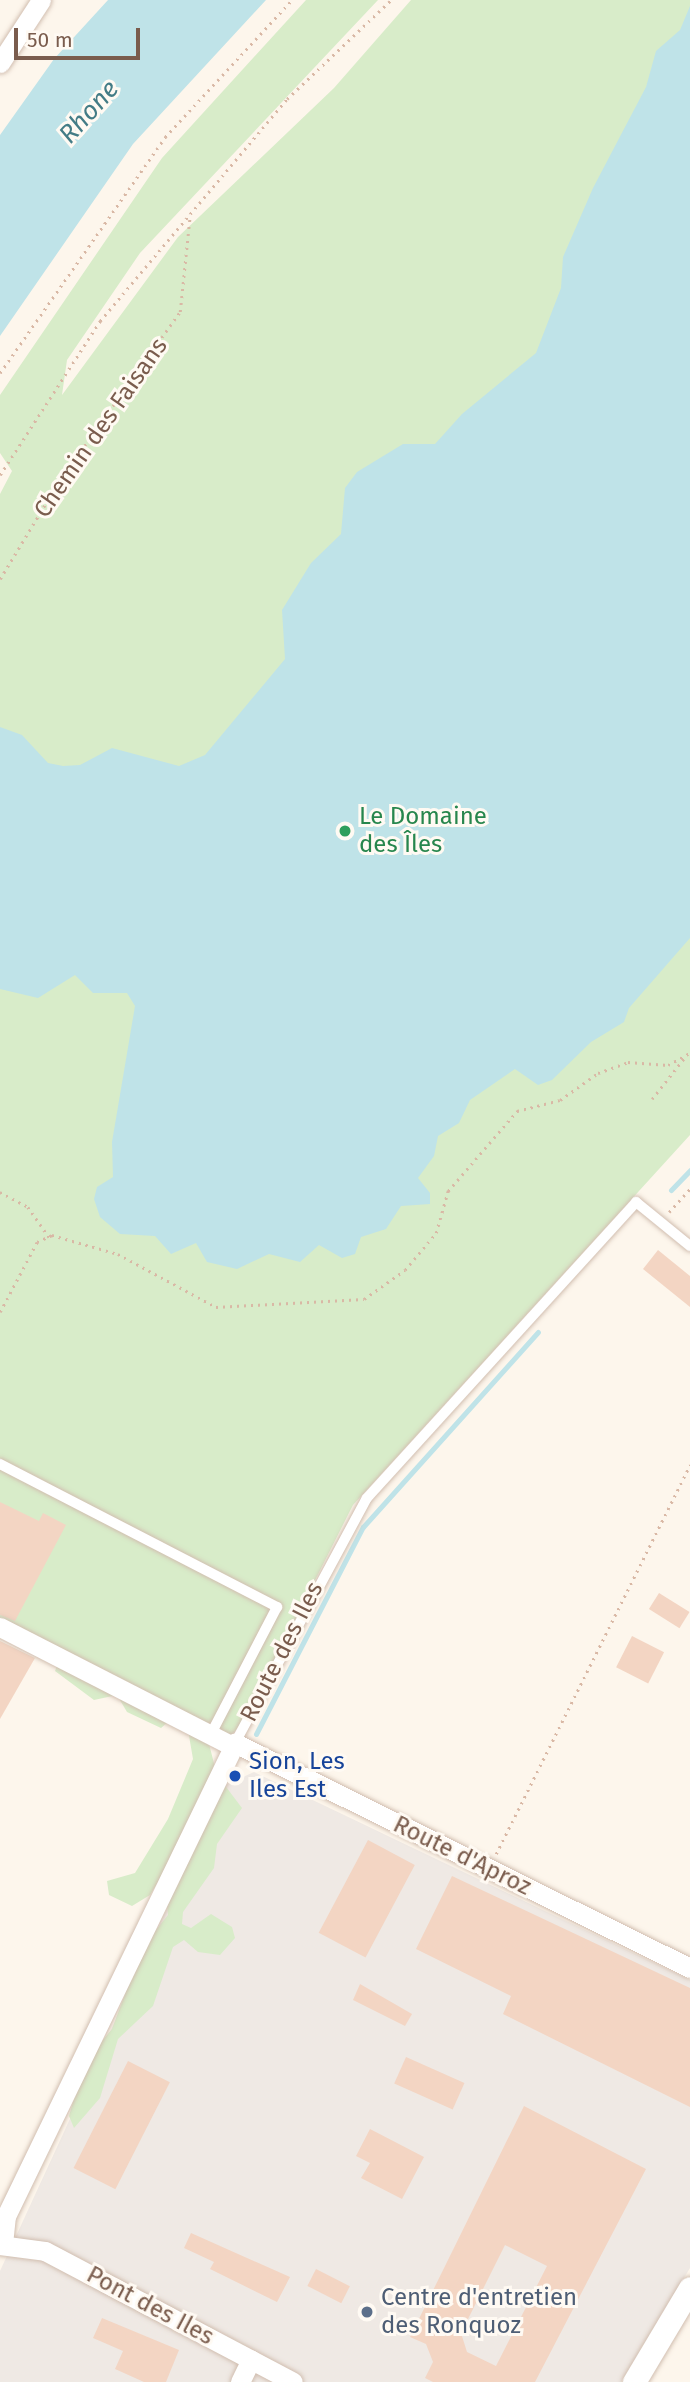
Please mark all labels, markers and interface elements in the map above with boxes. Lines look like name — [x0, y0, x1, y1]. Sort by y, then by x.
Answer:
scale bar — [18, 14, 144, 58]
text: 50 m — [27, 27, 73, 53]
water label: Rhone — [53, 74, 125, 150]
street label: Chemin des Faisans — [28, 333, 174, 523]
place label: Le Domaine des Îles — [359, 803, 487, 859]
marker: Le Domaine des Îles — [337, 823, 353, 839]
street label: Route des Iles — [234, 1577, 330, 1727]
place label: Sion, Les Iles Est — [249, 1748, 345, 1804]
marker: Sion, Les Iles Est — [227, 1768, 243, 1784]
street label: Route d'Aproz — [388, 1810, 536, 1902]
street label: Pont des Iles — [82, 2261, 218, 2351]
place label: Centre d'entretien des Ronquoz — [381, 2284, 577, 2340]
marker: Centre d'entretien des Ronquoz — [359, 2304, 375, 2320]

